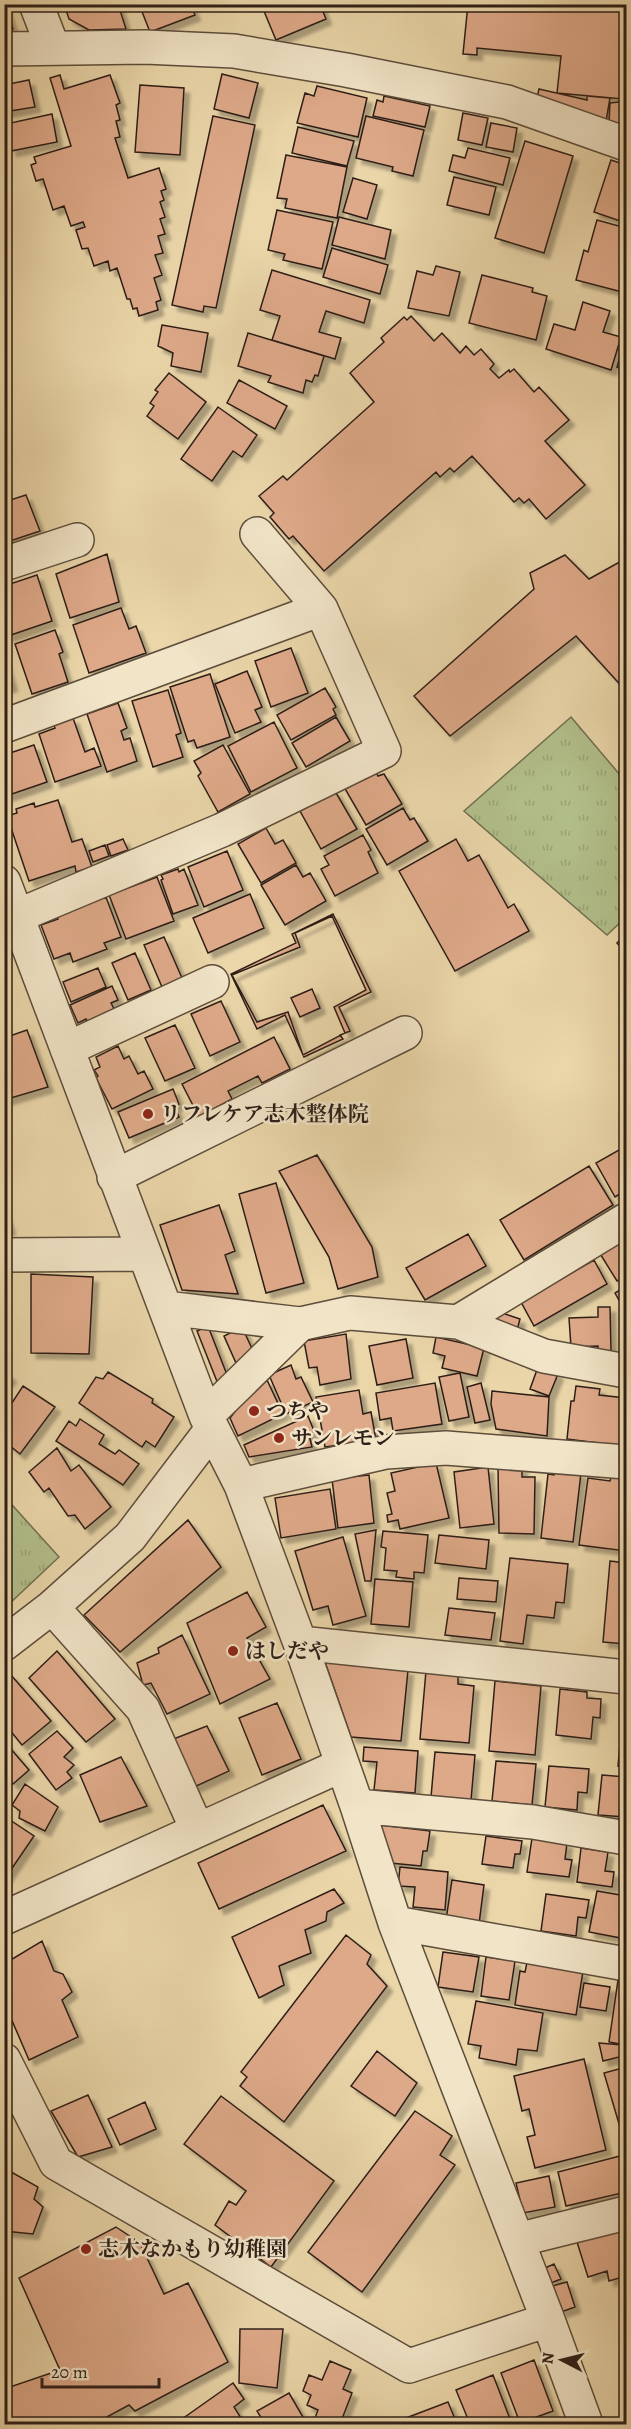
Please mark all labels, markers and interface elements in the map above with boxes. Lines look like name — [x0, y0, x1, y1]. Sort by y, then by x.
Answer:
place label: リフレケア志木整体院 — [160, 1100, 369, 1128]
marker: リフレケア志木整体院 — [141, 1107, 155, 1121]
place label: つちや — [266, 1397, 329, 1425]
marker: つちや — [247, 1404, 261, 1418]
place label: サンレモン — [291, 1424, 394, 1452]
marker: サンレモン — [272, 1431, 286, 1445]
place label: はしだや — [245, 1637, 329, 1665]
marker: はしだや — [226, 1644, 240, 1658]
place label: 志木なかもり幼稚園 — [98, 2235, 287, 2263]
marker: 志木なかもり幼稚園 — [79, 2242, 93, 2256]
north arrow — [532, 2330, 592, 2390]
scale bar — [42, 2351, 159, 2389]
text: N — [536, 2351, 560, 2365]
text: 20 m — [51, 2360, 88, 2384]

